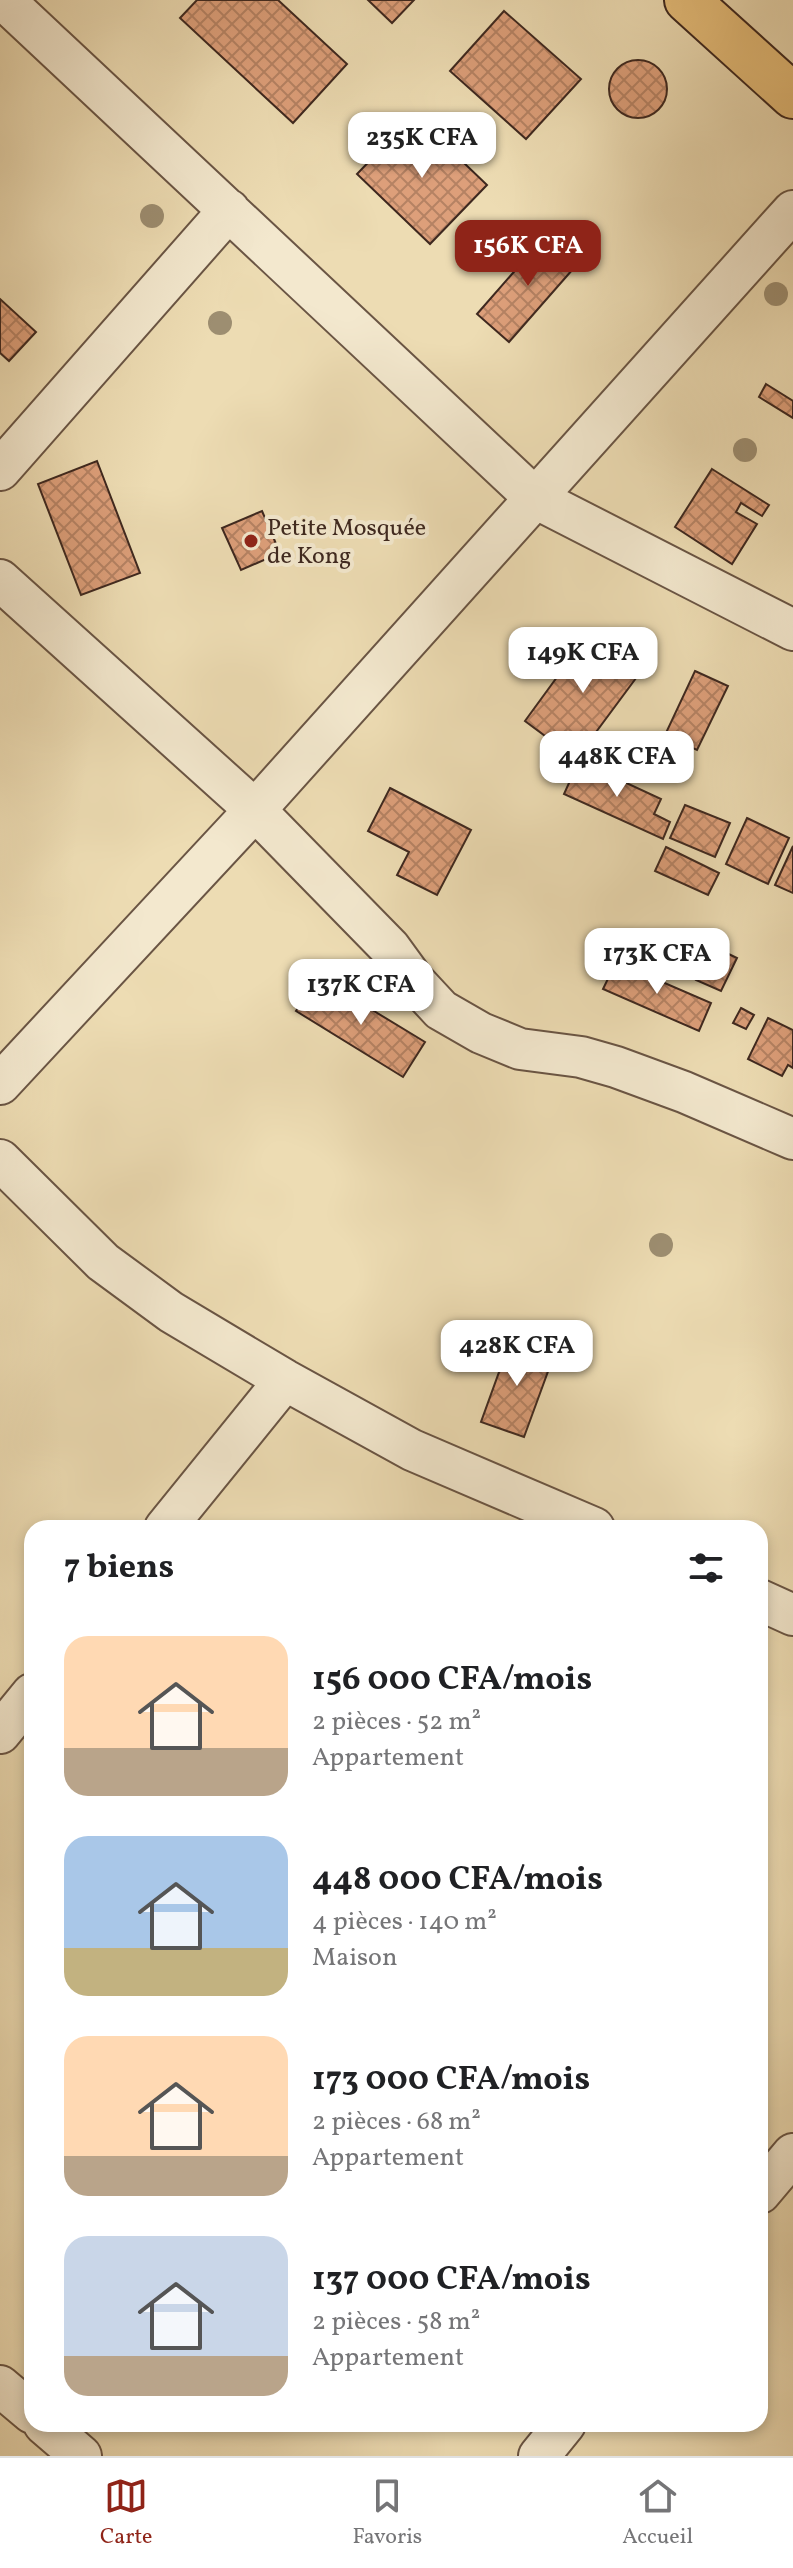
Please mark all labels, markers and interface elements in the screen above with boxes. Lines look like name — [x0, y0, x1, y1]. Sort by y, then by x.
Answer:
pin: 235K CFA — [339, 112, 505, 180]
text: 235K CFA — [366, 120, 478, 156]
pin: 156K CFA — [445, 220, 611, 288]
text: 156K CFA — [473, 228, 583, 264]
place label: Petite Mosquée de Kong — [267, 512, 426, 574]
marker: Petite Mosquée de Kong — [242, 532, 260, 550]
pin: 149K CFA — [500, 627, 666, 695]
text: 149K CFA — [527, 635, 639, 671]
pin: 448K CFA — [534, 731, 700, 799]
text: 448K CFA — [558, 739, 676, 775]
pin: 173K CFA — [574, 928, 740, 996]
text: 173K CFA — [603, 936, 711, 972]
pin: 137K CFA — [278, 959, 444, 1027]
text: 137K CFA — [306, 967, 416, 1003]
pin: 428K CFA — [434, 1320, 600, 1388]
text: 428K CFA — [459, 1328, 575, 1364]
text: 7 biens — [64, 1545, 174, 1592]
icon: filters — [684, 1546, 728, 1590]
text: 156 000 CFA/mois — [312, 1657, 592, 1704]
icon: home — [128, 1668, 224, 1764]
text: 2 pièces · 52 m² — [312, 1704, 481, 1740]
text: Appartement — [312, 1740, 464, 1776]
text: 448 000 CFA/mois — [312, 1857, 603, 1904]
icon: home — [128, 1868, 224, 1964]
text: 4 pièces · 140 m² — [312, 1904, 497, 1940]
text: Maison — [312, 1940, 397, 1976]
text: 173 000 CFA/mois — [312, 2057, 590, 2104]
icon: home — [128, 2068, 224, 2164]
text: 2 pièces · 68 m² — [312, 2104, 481, 2140]
text: Appartement — [312, 2140, 464, 2176]
text: 137 000 CFA/mois — [312, 2257, 591, 2304]
icon: home — [128, 2268, 224, 2364]
text: 2 pièces · 58 m² — [312, 2304, 480, 2340]
text: Appartement — [312, 2340, 464, 2376]
tab: Carte — [100, 2474, 152, 2553]
tab: Favoris — [352, 2474, 422, 2553]
tab: Accueil — [622, 2474, 693, 2553]

